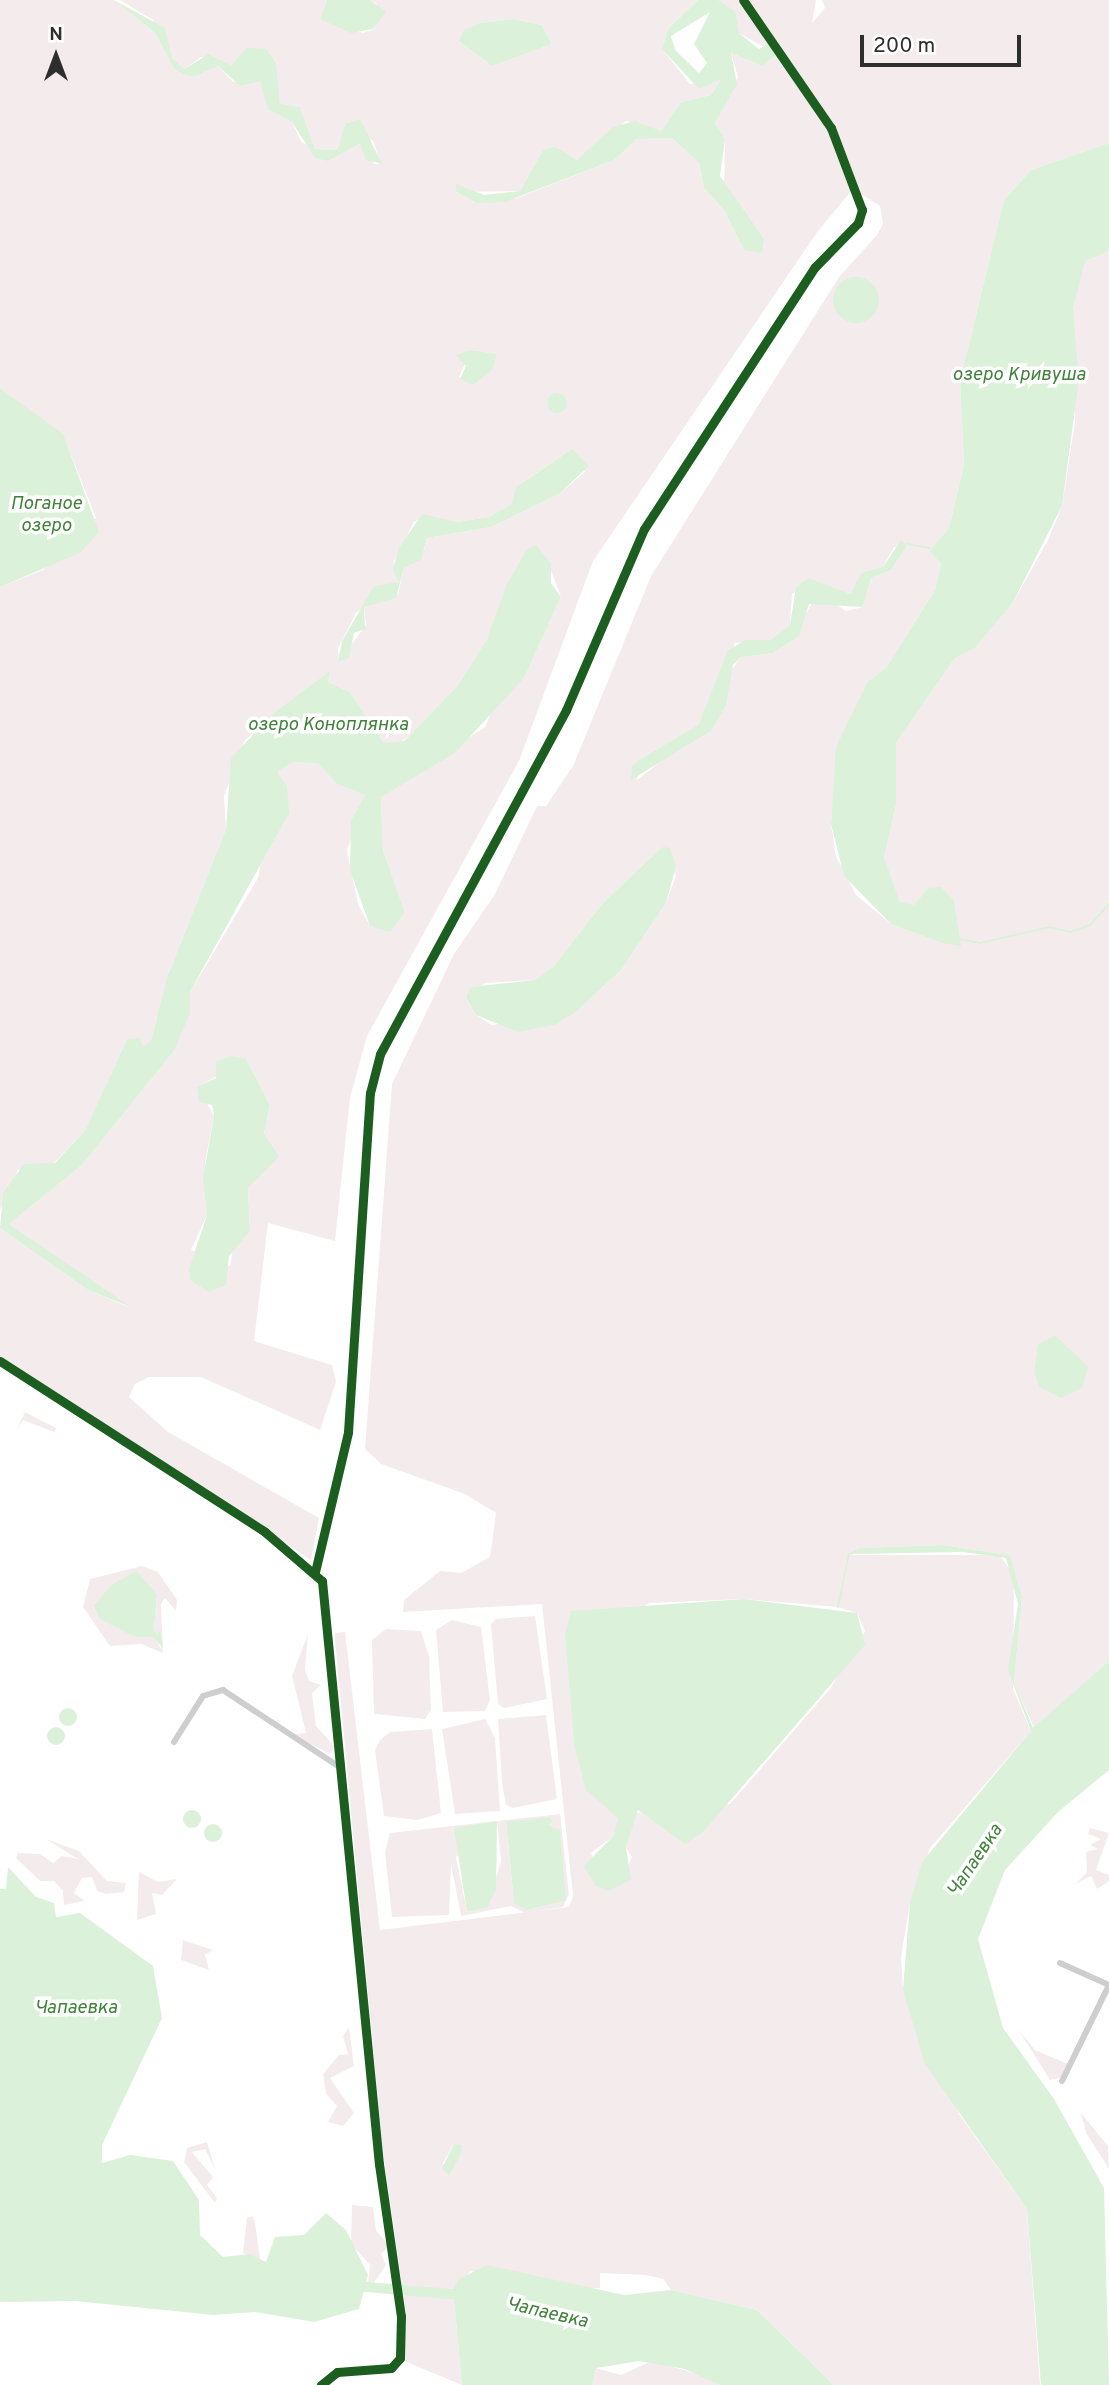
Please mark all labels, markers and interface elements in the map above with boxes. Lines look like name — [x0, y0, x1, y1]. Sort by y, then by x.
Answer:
north arrow — [21, 21, 91, 91]
scale bar — [864, 21, 1025, 65]
text: N — [49, 23, 63, 47]
text: 200 m — [873, 33, 935, 60]
water label: озеро Кривуша — [952, 365, 1086, 387]
water label: Поганое озеро — [10, 494, 82, 538]
water label: озеро Коноплянка — [248, 715, 408, 737]
water label: Чапаевка — [943, 1820, 1009, 1902]
water label: Чапаевка — [35, 1998, 117, 2020]
water label: Чапаевка — [504, 2294, 590, 2334]

